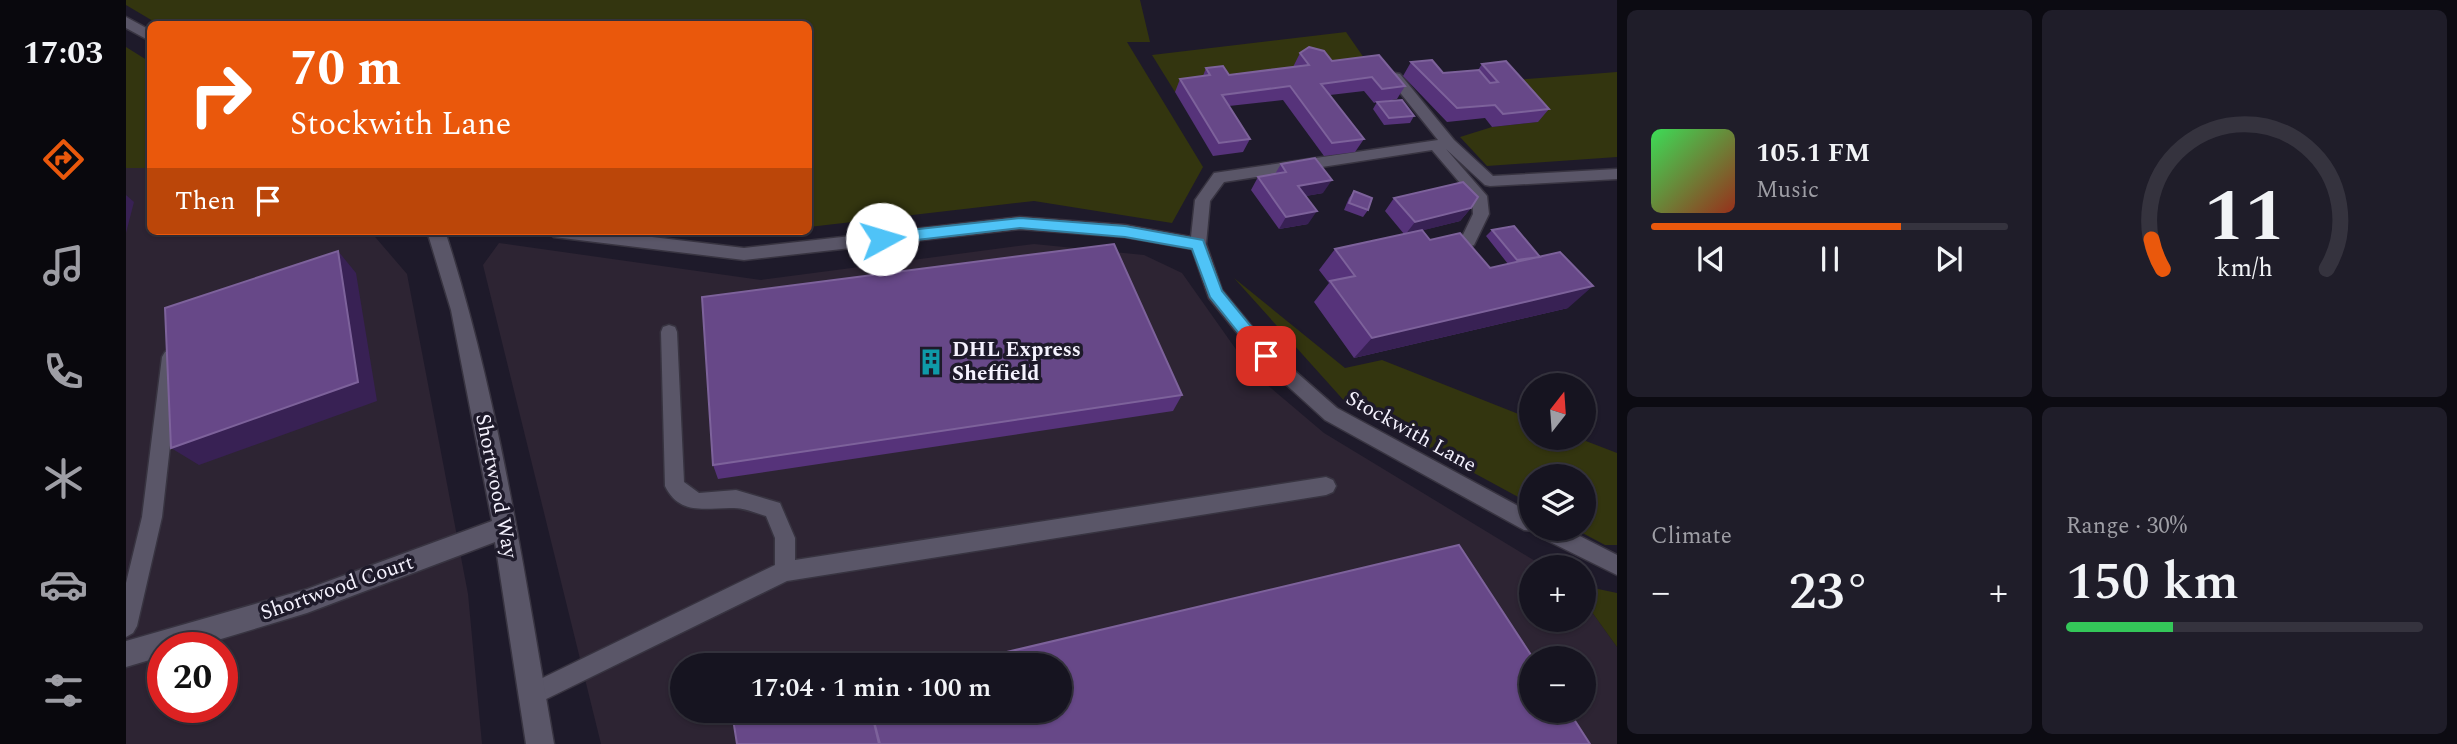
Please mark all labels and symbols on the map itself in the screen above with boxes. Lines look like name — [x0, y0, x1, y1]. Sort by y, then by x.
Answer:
position arrow — [845, 202, 919, 276]
pin — [1236, 326, 1296, 386]
place label: DHL Express Sheffield — [952, 334, 1081, 390]
building icon: DHL Express Sheffield — [916, 347, 946, 377]
north arrow — [1519, 373, 1596, 450]
street label: Stockwith Lane — [1340, 383, 1482, 481]
street label: Shortwood Way — [466, 411, 526, 562]
street label: Shortwood Court — [256, 547, 418, 629]
speed limit sign: 20 — [147, 632, 238, 723]

